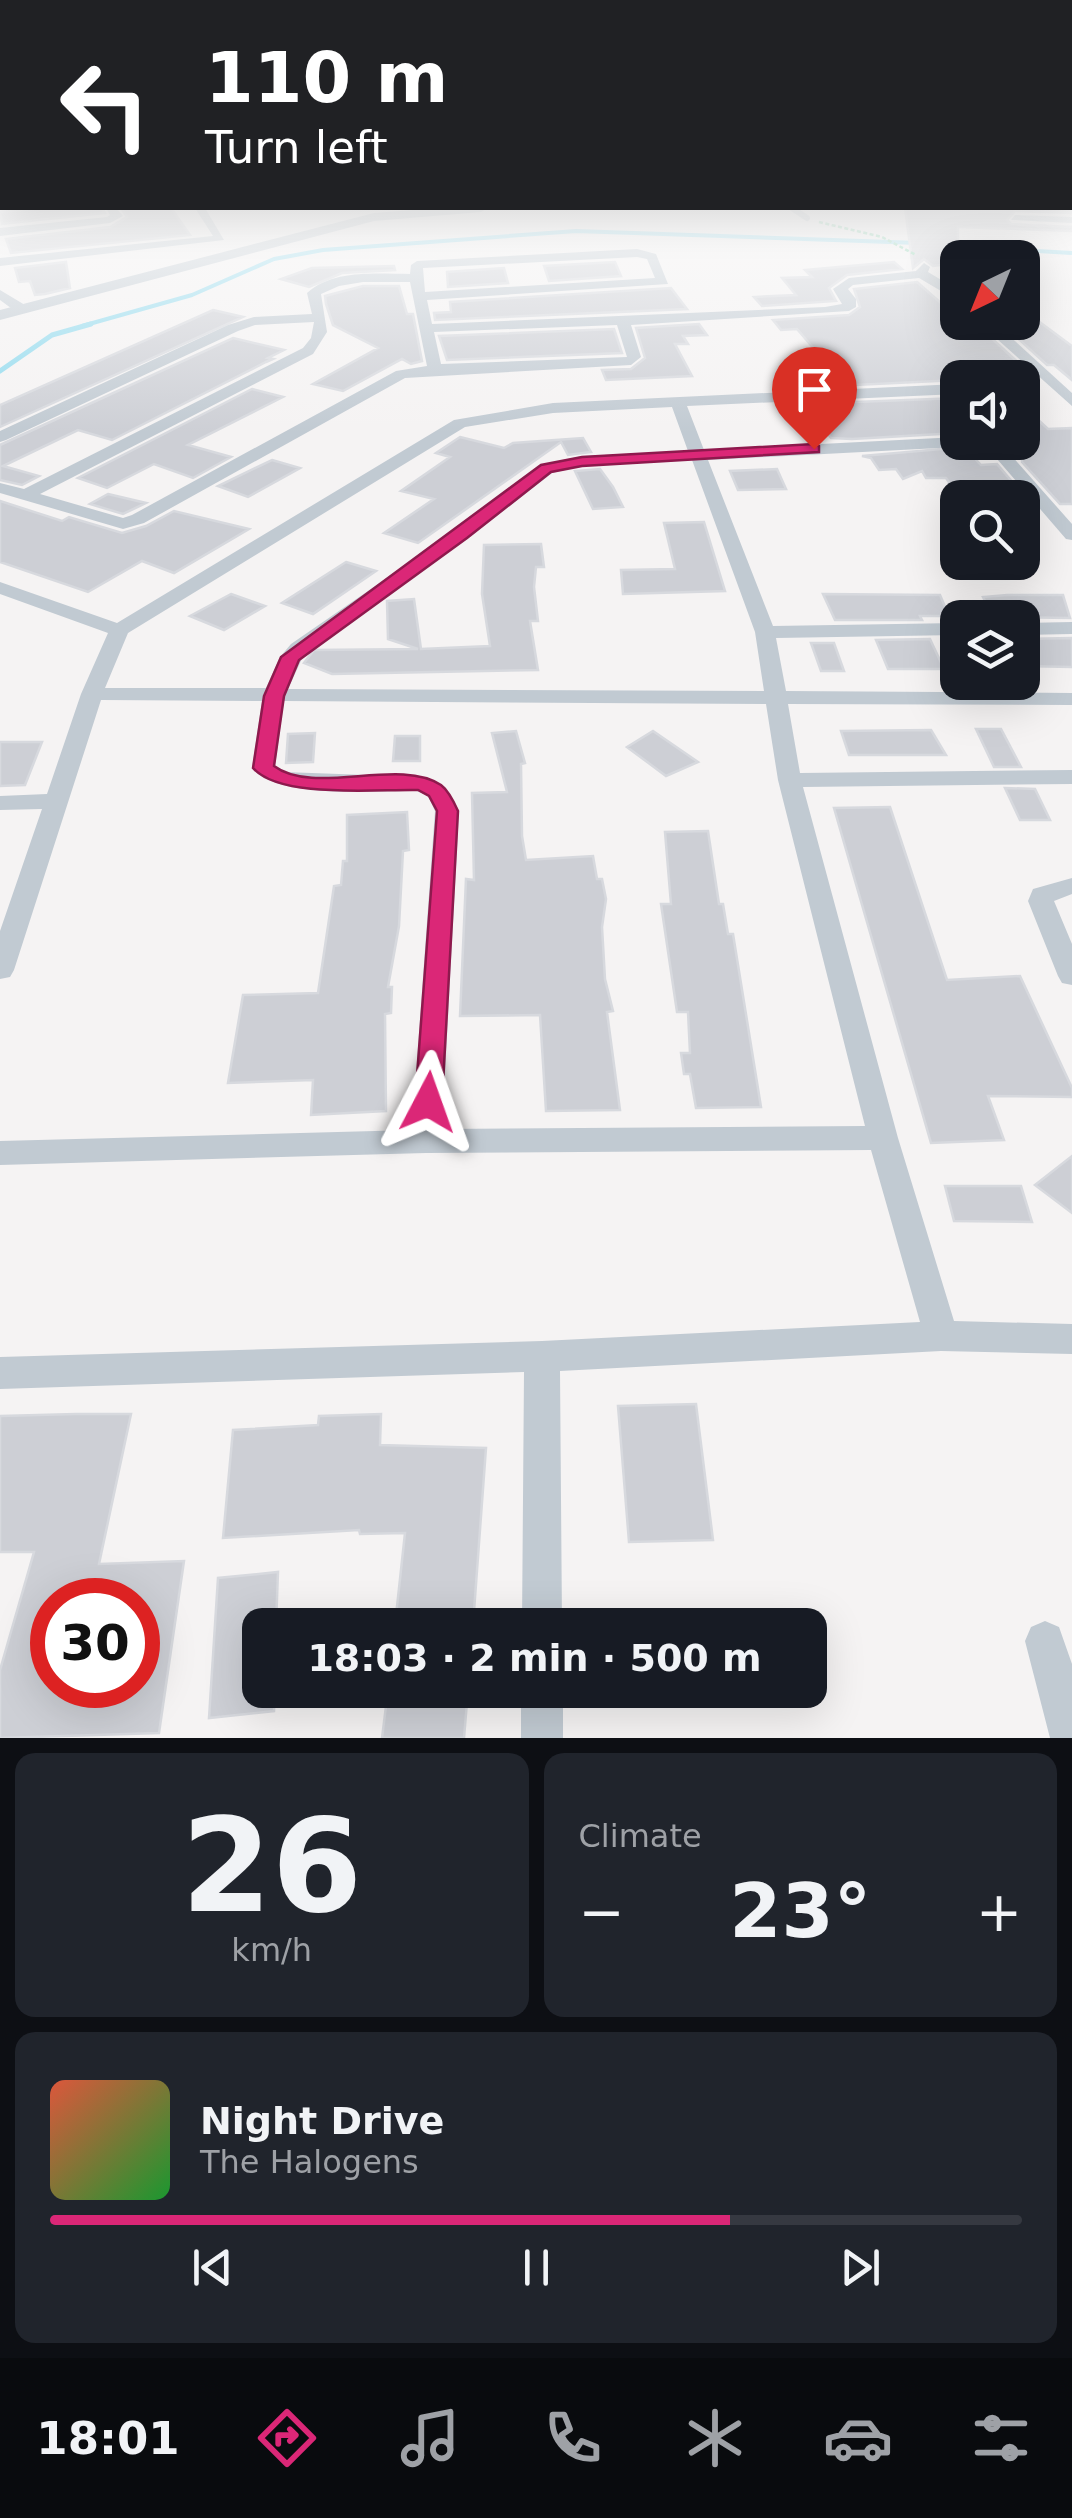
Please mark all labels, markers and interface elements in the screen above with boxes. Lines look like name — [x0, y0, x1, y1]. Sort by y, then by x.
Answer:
text: 110 m — [205, 37, 448, 119]
icon: left — [40, 40, 170, 170]
text: Turn left — [205, 121, 388, 174]
north arrow — [940, 240, 1040, 340]
map controls — [940, 240, 1040, 700]
pin — [772, 347, 857, 450]
button: sound — [940, 360, 1040, 460]
icon: arrive — [787, 362, 842, 417]
button: search — [940, 480, 1040, 580]
button: layers — [940, 600, 1040, 700]
position arrow — [376, 1050, 480, 1154]
speed limit sign: 30 — [30, 1578, 160, 1708]
text: 18:03 · 2 min · 500 m — [307, 1636, 762, 1680]
text: 26 — [181, 1790, 362, 1942]
text: Climate — [579, 1817, 702, 1855]
text: 23° — [729, 1867, 871, 1955]
text: − — [579, 1880, 625, 1944]
text: + — [976, 1880, 1022, 1944]
text: km/h — [231, 1931, 312, 1969]
text: Night Drive — [200, 2099, 444, 2143]
text: The Halogens — [200, 2143, 419, 2181]
icon: previous — [185, 2240, 240, 2295]
icon: pause — [509, 2240, 564, 2295]
icon: next — [833, 2240, 888, 2295]
icon: directions — [252, 2403, 322, 2473]
icon: music — [395, 2403, 465, 2473]
icon: phone — [538, 2403, 608, 2473]
icon: climate — [680, 2403, 750, 2473]
icon: car — [823, 2403, 893, 2473]
icon: filters — [966, 2403, 1036, 2473]
text: 18:01 — [36, 2412, 180, 2465]

